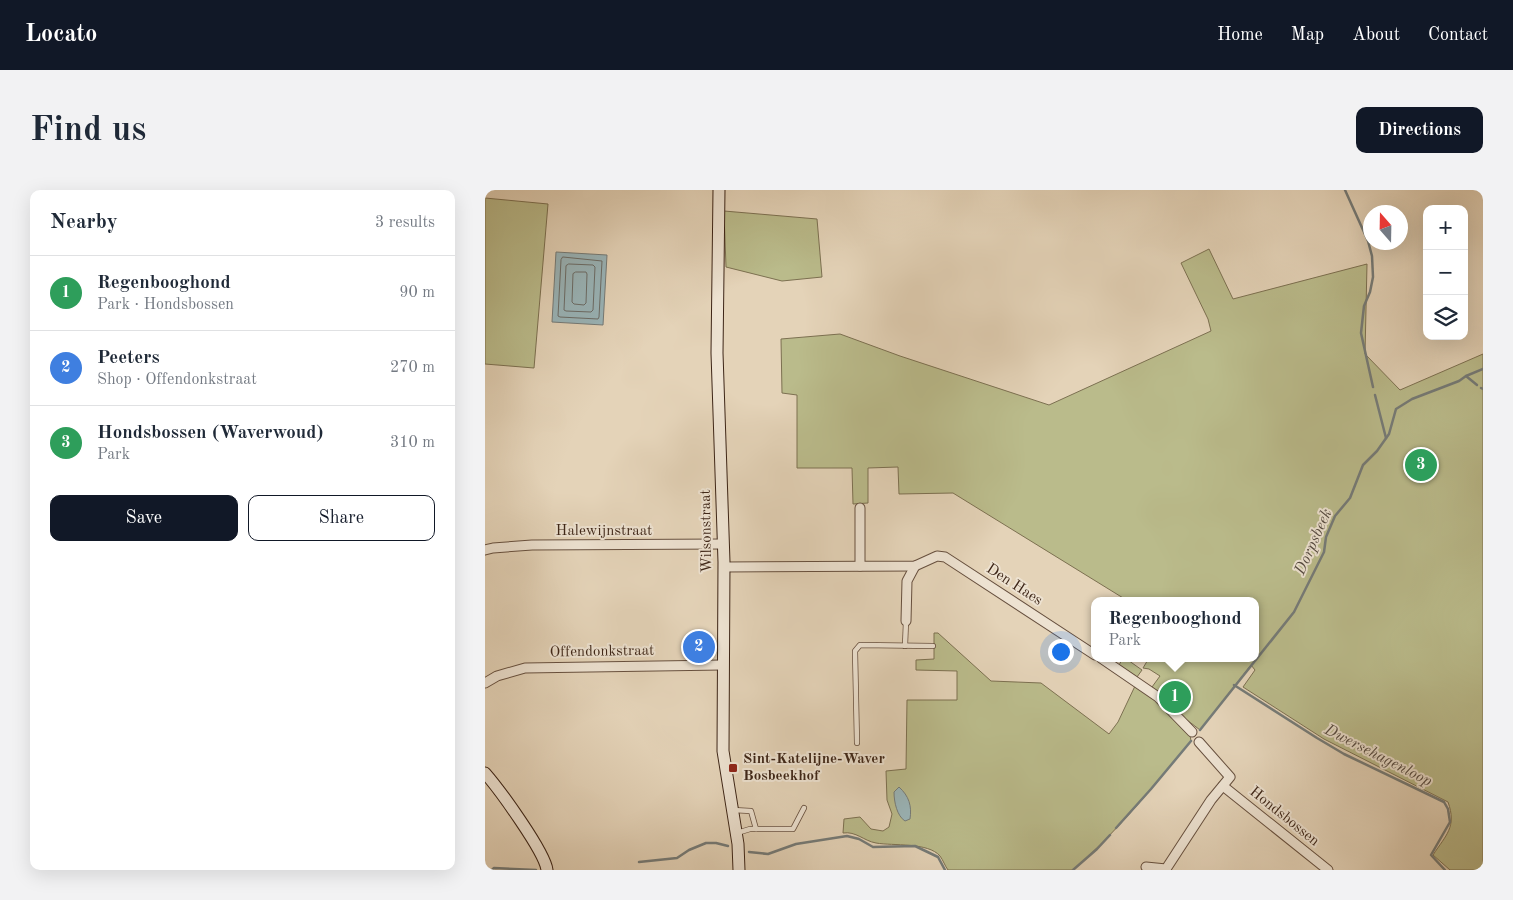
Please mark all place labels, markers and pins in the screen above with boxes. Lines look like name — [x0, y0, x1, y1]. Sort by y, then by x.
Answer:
pin: 3 — [1405, 446, 1437, 484]
pin: 2 — [683, 628, 715, 666]
pin: 1 — [1159, 678, 1191, 716]
place label: Sint-Katelijne-Waver Bosbeekhof — [743, 752, 885, 784]
marker: Sint-Katelijne-Waver Bosbeekhof — [727, 762, 739, 774]

